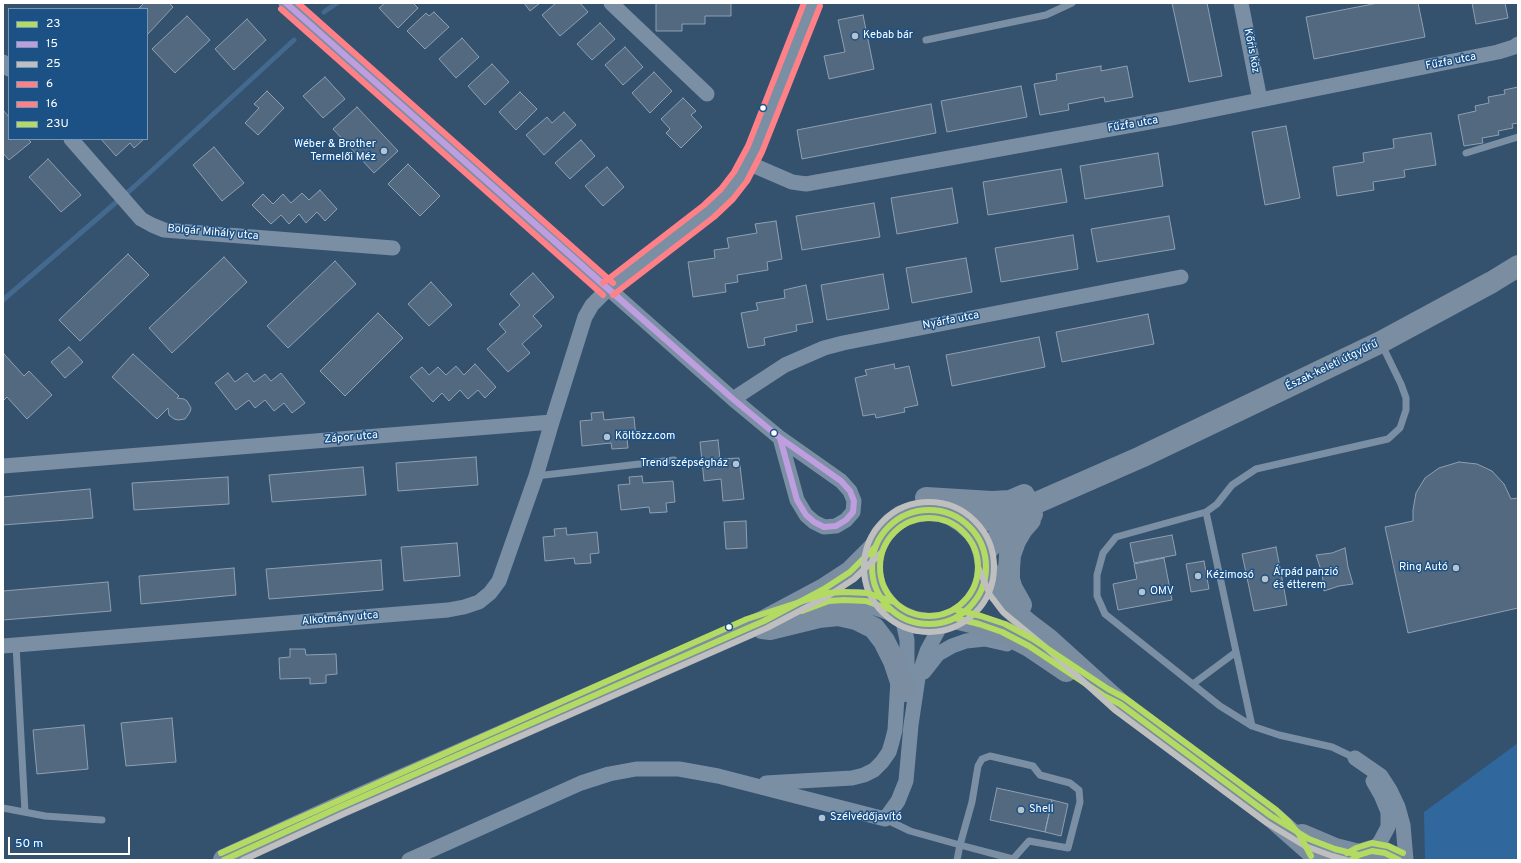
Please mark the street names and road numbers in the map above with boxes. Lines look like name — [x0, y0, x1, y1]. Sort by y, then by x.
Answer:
street label: Kőris köz — [1240, 28, 1262, 74]
street label: Fűzfa utca — [1425, 51, 1477, 73]
street label: Fűzfa utca — [1107, 114, 1159, 136]
street label: Bolgár Mihály utca — [167, 222, 259, 244]
street label: Nyárfa utca — [922, 309, 980, 333]
street label: Észak-keleti útgyűrű — [1284, 338, 1380, 394]
street label: Zápor utca — [324, 429, 378, 447]
street label: Alkotmány utca — [301, 609, 379, 629]

